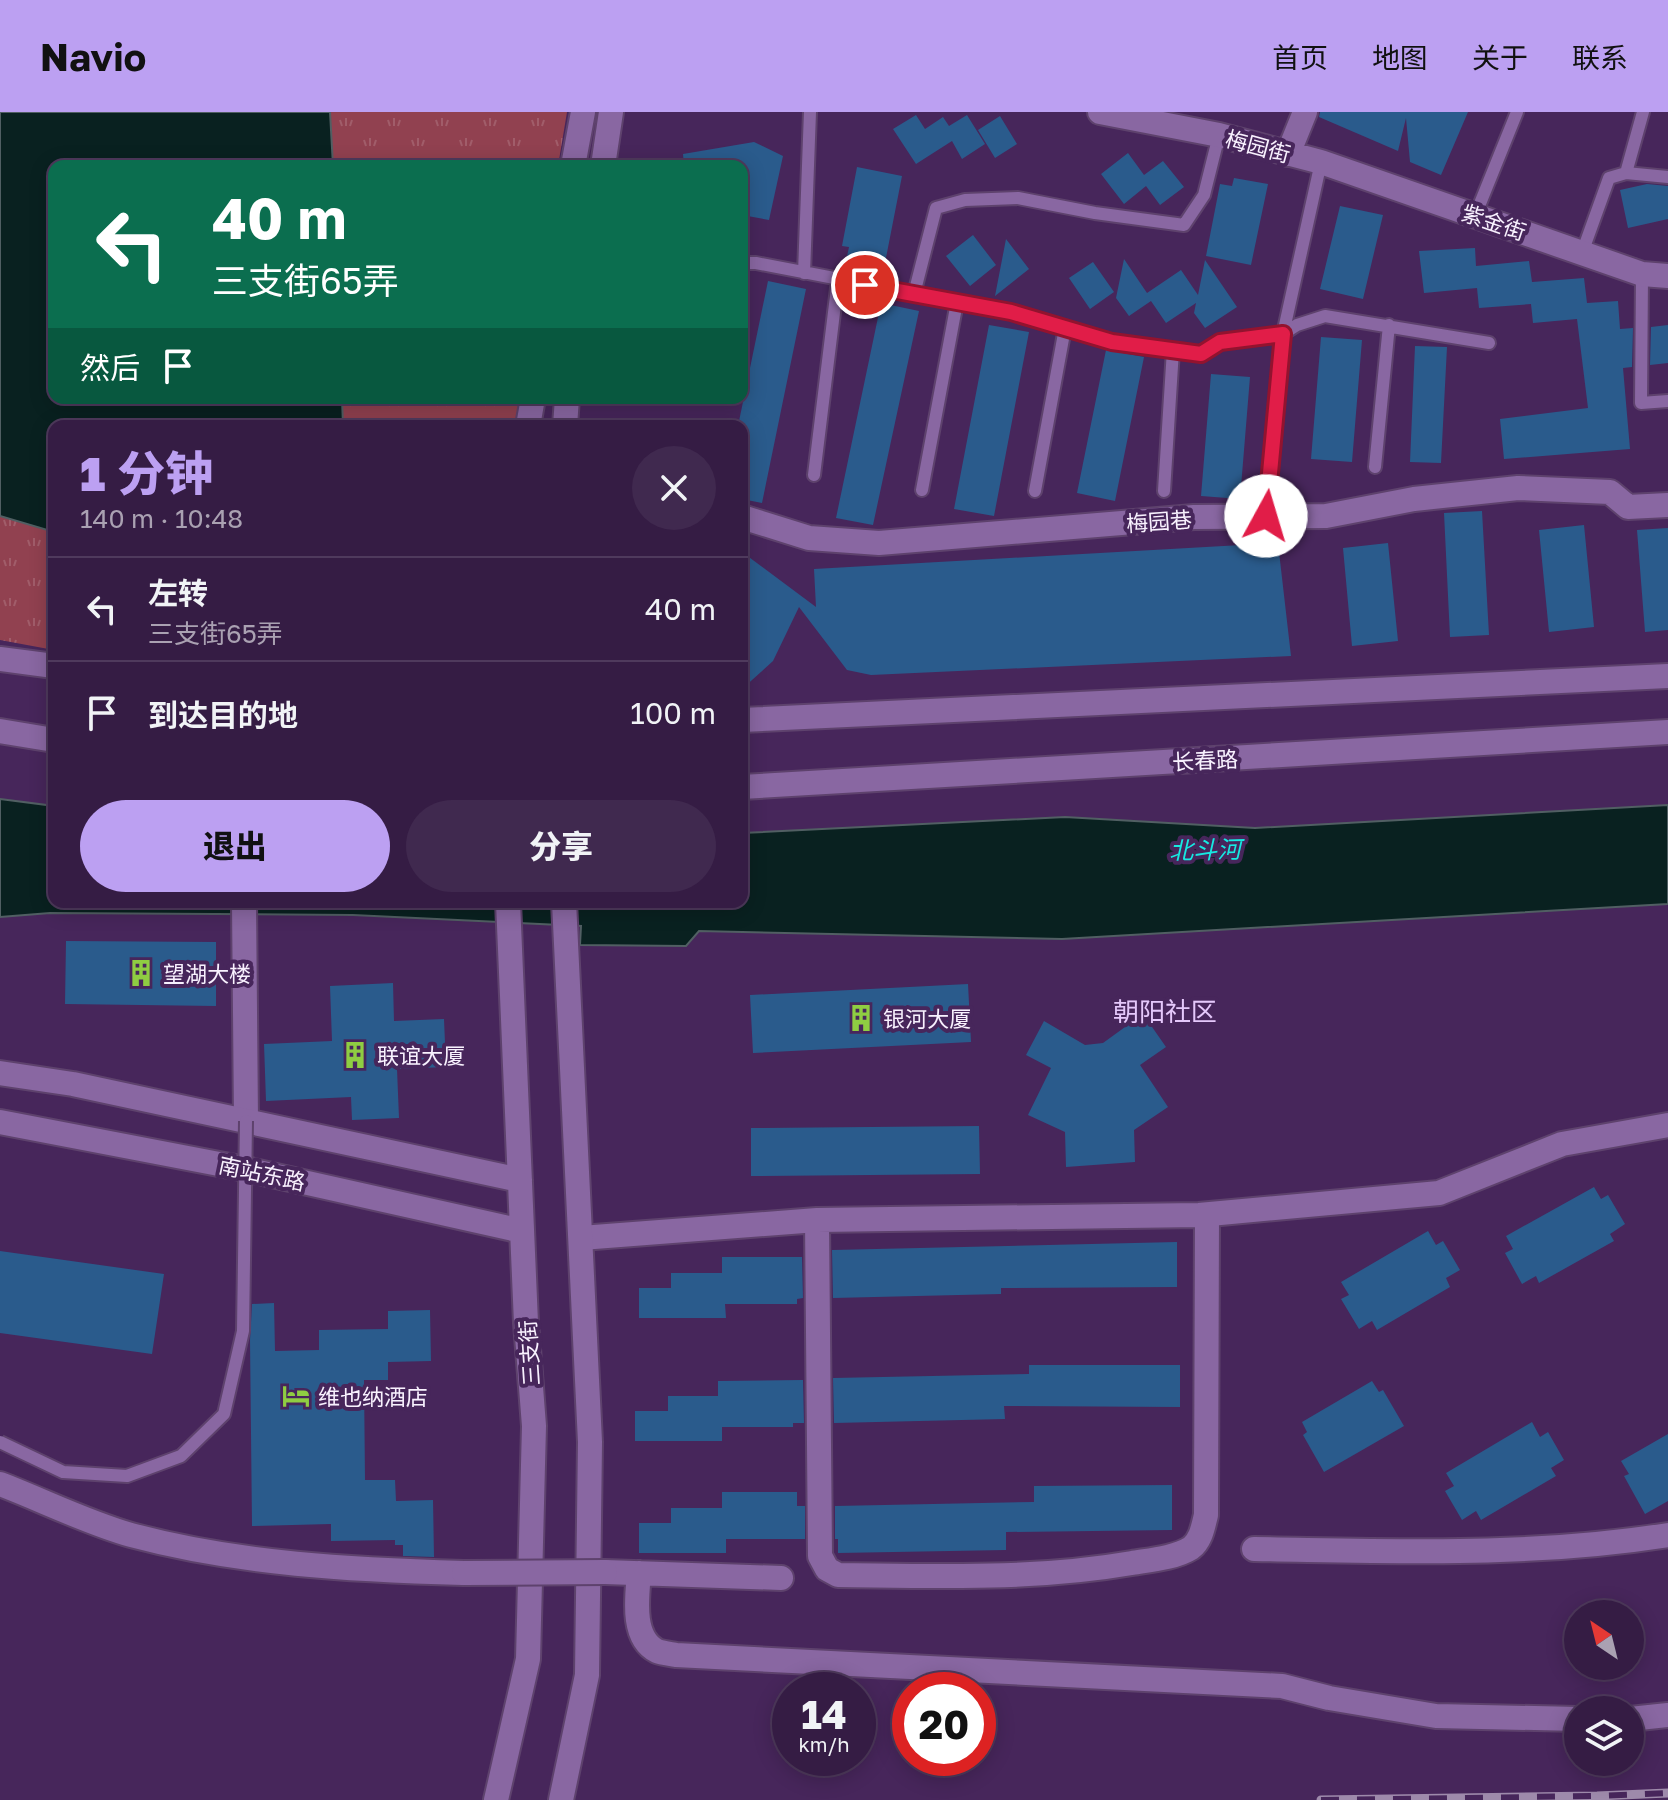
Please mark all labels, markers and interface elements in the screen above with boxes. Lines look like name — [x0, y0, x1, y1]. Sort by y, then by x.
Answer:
text: Navio — [40, 34, 146, 79]
text: 首页 — [1272, 41, 1328, 74]
text: 地图 — [1372, 41, 1428, 74]
text: 关于 — [1472, 41, 1528, 74]
text: 联系 — [1572, 41, 1628, 74]
street label: 梅园街 — [1223, 124, 1293, 168]
text: 40 m — [212, 184, 346, 251]
icon: left — [80, 192, 184, 296]
street label: 紫金街 — [1458, 198, 1530, 246]
pin — [831, 251, 899, 319]
text: 三支街65弄 — [212, 259, 399, 302]
icon: arrive — [843, 263, 887, 307]
icon: arrive — [156, 344, 200, 388]
text: 然后 — [80, 350, 140, 386]
text: 1 分钟 — [80, 444, 213, 502]
button: close — [632, 446, 716, 530]
position arrow — [1224, 474, 1308, 558]
text: 140 m · 10:48 — [80, 503, 243, 534]
street label: 梅园巷 — [1125, 505, 1193, 537]
text: 左转 — [148, 575, 208, 611]
icon: left — [80, 587, 124, 631]
text: 40 m — [645, 591, 716, 627]
text: 三支街65弄 — [148, 618, 283, 649]
icon: arrive — [80, 691, 124, 735]
text: 100 m — [630, 695, 716, 731]
text: 到达目的地 — [148, 697, 298, 733]
street label: 长春路 — [1171, 745, 1239, 775]
button: 退出 — [80, 800, 390, 892]
button: 分享 — [406, 800, 716, 892]
water label: 北斗河 — [1169, 834, 1245, 864]
building icon: 望湖大楼 — [126, 958, 156, 988]
place label: 望湖大楼 — [163, 960, 251, 987]
district label: 朝阳社区 — [1113, 996, 1217, 1027]
building icon: 银河大厦 — [846, 1003, 876, 1033]
place label: 银河大厦 — [883, 1005, 971, 1032]
building icon: 联谊大厦 — [340, 1040, 370, 1070]
place label: 联谊大厦 — [377, 1042, 465, 1069]
street label: 南站东路 — [216, 1151, 308, 1195]
street label: 三支街 — [513, 1319, 545, 1387]
hotel icon: 维也纳酒店 — [281, 1381, 311, 1411]
place label: 维也纳酒店 — [318, 1383, 428, 1410]
north arrow — [1564, 1600, 1644, 1680]
map controls — [1564, 1600, 1644, 1776]
speed limit sign: 20 — [892, 1672, 996, 1776]
text: 14 — [801, 1690, 847, 1738]
button: layers — [1564, 1696, 1644, 1776]
text: km/h — [799, 1732, 849, 1756]

